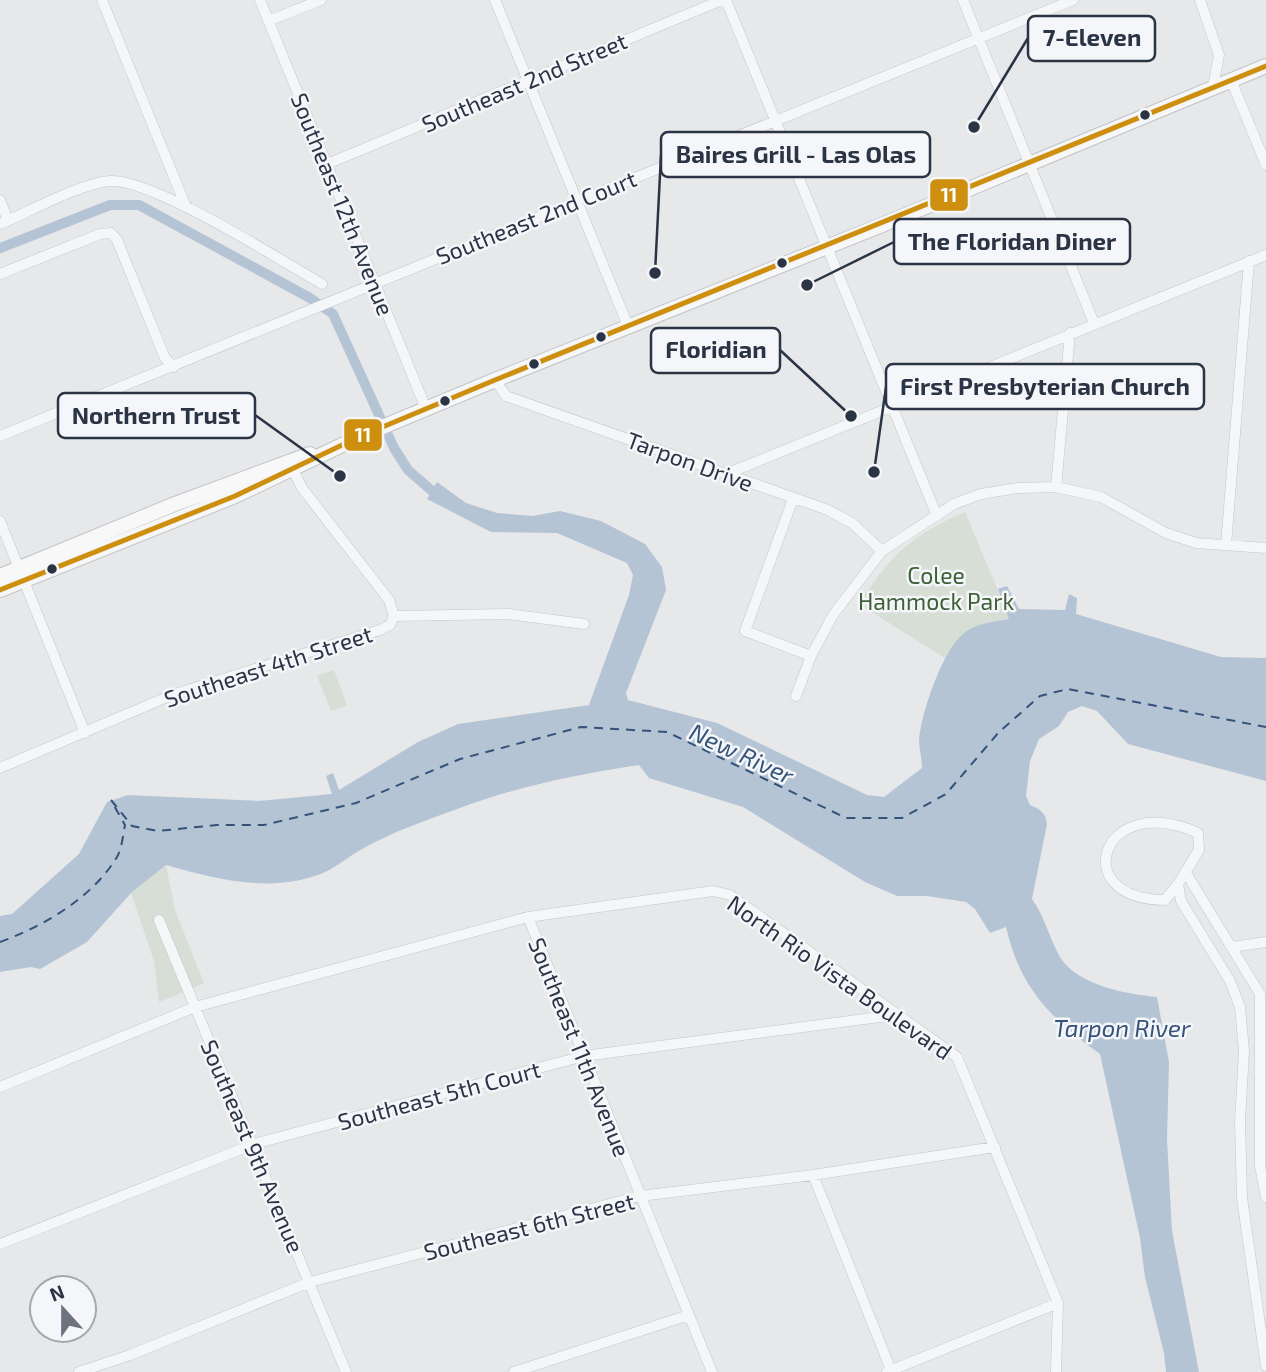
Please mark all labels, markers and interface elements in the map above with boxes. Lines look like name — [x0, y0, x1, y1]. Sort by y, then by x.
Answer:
callout: 7-Eleven — [1028, 16, 1155, 61]
text: 7-Eleven — [1043, 22, 1141, 51]
street label: Southeast 2nd Street — [417, 26, 631, 138]
street label: Southeast 12th Avenue — [286, 89, 400, 319]
unlabelled marker — [1138, 108, 1152, 122]
callout: Baires Grill - Las Olas — [661, 132, 930, 177]
text: Baires Grill - Las Olas — [676, 139, 916, 168]
street label: Southeast 2nd Court — [432, 164, 640, 270]
line badge: 11 — [929, 178, 969, 212]
text: 11 — [941, 183, 957, 206]
callout: The Floridan Diner — [894, 219, 1130, 264]
text: The Floridan Diner — [908, 226, 1117, 255]
unlabelled marker — [775, 256, 789, 270]
callout: Floridian — [651, 328, 780, 373]
unlabelled marker — [594, 330, 608, 344]
text: Floridian — [665, 334, 767, 363]
unlabelled marker — [527, 357, 541, 371]
callout: First Presbyterian Church — [886, 364, 1204, 409]
text: First Presbyterian Church — [900, 371, 1190, 400]
callout: Northern Trust — [58, 393, 255, 438]
unlabelled marker — [438, 394, 452, 408]
text: Northern Trust — [72, 400, 240, 429]
line badge: 11 — [343, 418, 383, 452]
text: 11 — [355, 423, 371, 446]
street label: Tarpon Drive — [623, 425, 757, 497]
park label: Colee Hammock Park — [858, 561, 1014, 615]
unlabelled marker — [45, 562, 59, 576]
street label: Southeast 4th Street — [160, 619, 376, 713]
water label: New River — [685, 716, 799, 790]
street label: North Rio Vista Boulevard — [722, 889, 958, 1065]
street label: Southeast 11th Avenue — [523, 933, 637, 1161]
water label: Tarpon River — [1053, 1013, 1191, 1042]
street label: Southeast 9th Avenue — [195, 1035, 311, 1257]
street label: Southeast 5th Court — [335, 1054, 544, 1136]
street label: Southeast 6th Street — [421, 1186, 637, 1266]
north arrow — [28, 1274, 98, 1344]
text: N — [46, 1279, 67, 1306]

